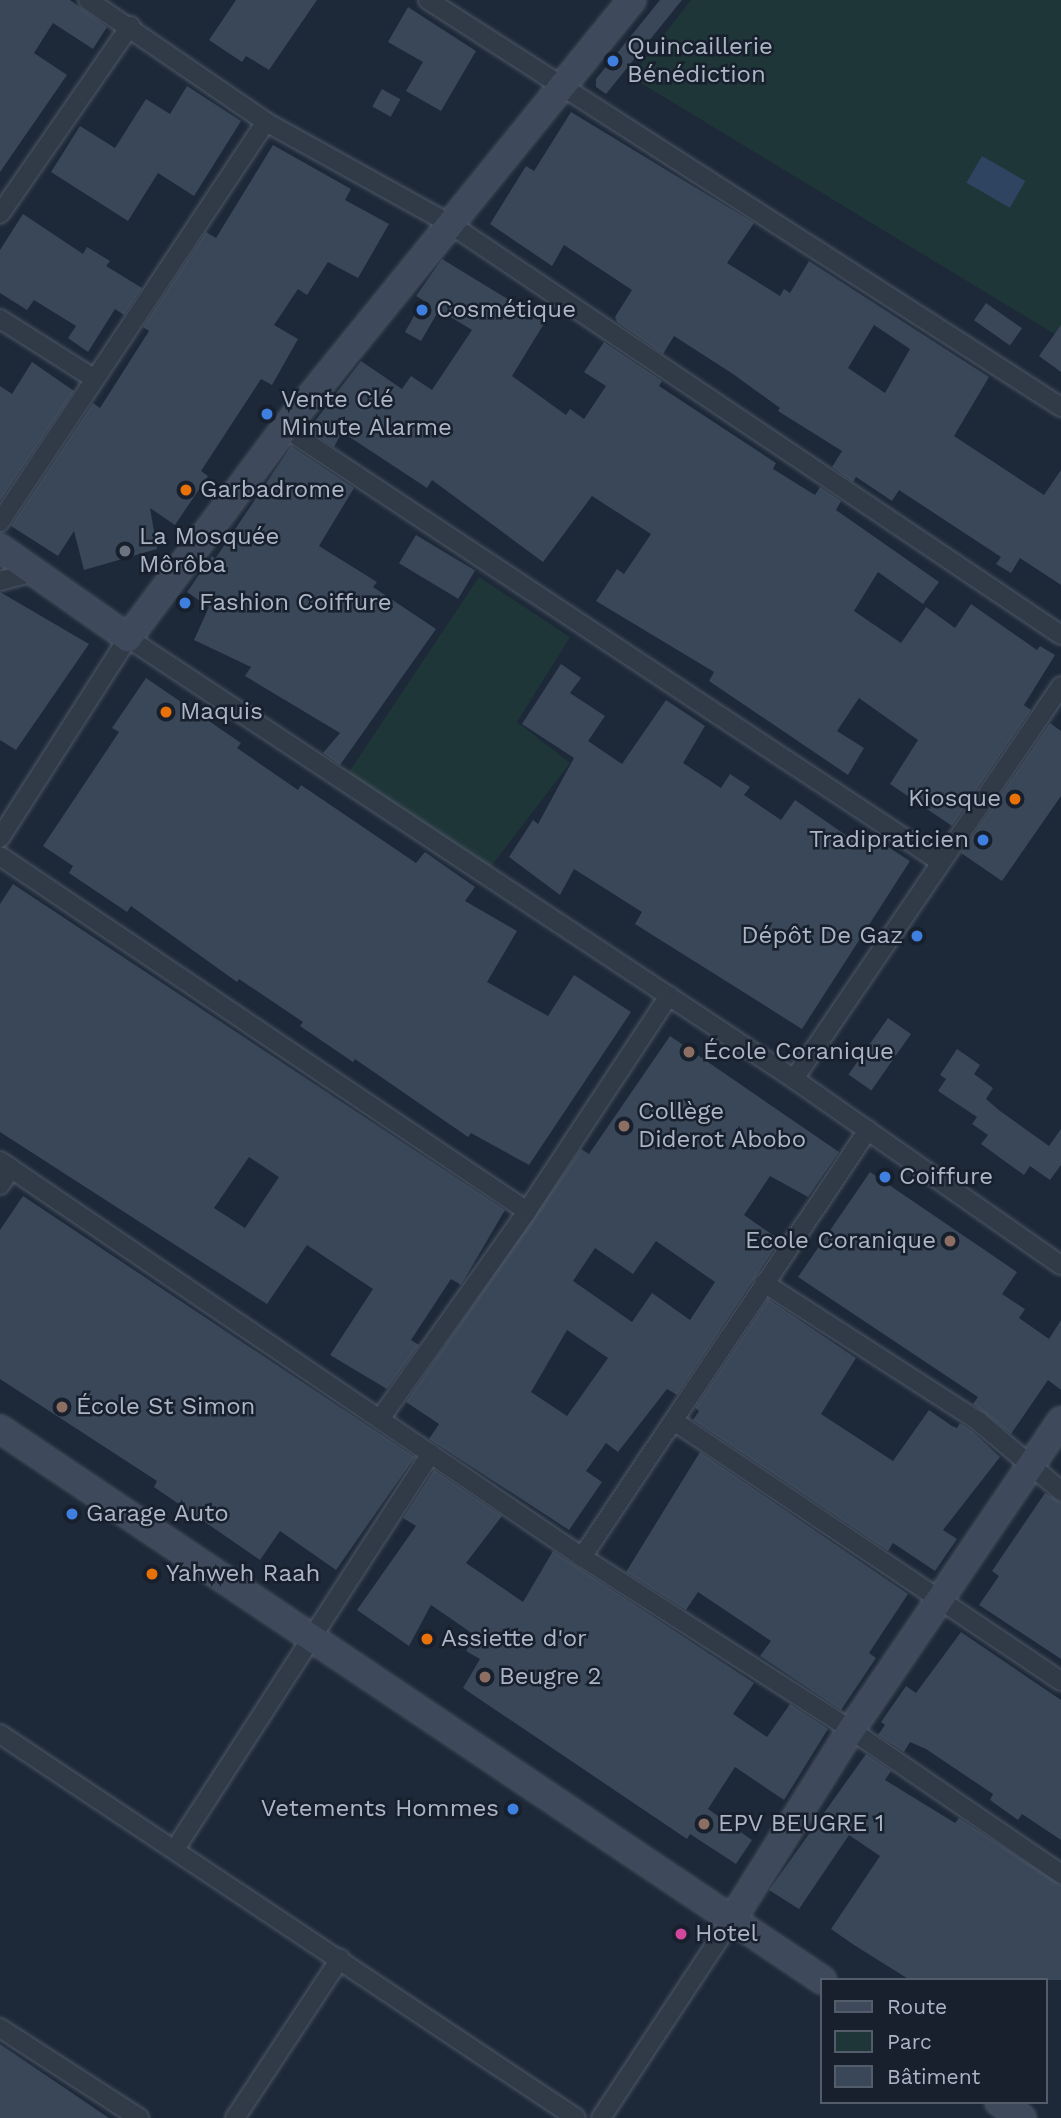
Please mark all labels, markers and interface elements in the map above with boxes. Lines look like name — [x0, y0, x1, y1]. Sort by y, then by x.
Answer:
place label: Quincaillerie Bénédiction — [627, 33, 773, 89]
marker: Quincaillerie Bénédiction — [605, 53, 621, 69]
place label: Cosmétique — [436, 296, 576, 324]
marker: Cosmétique — [414, 302, 430, 318]
place label: Vente Clé Minute Alarme — [281, 386, 453, 442]
marker: Vente Clé Minute Alarme — [259, 406, 275, 422]
place label: Garbadrome — [200, 476, 345, 504]
marker: Garbadrome — [178, 482, 194, 498]
place label: La Mosquée Môrôba — [139, 523, 280, 579]
marker: La Mosquée Môrôba — [117, 543, 133, 559]
place label: Fashion Coiffure — [199, 589, 392, 617]
marker: Fashion Coiffure — [177, 595, 193, 611]
place label: Maquis — [180, 698, 263, 726]
marker: Maquis — [158, 704, 174, 720]
place label: Kiosque — [908, 785, 1001, 813]
marker: Kiosque — [1007, 791, 1023, 807]
place label: Tradipraticien — [809, 826, 969, 854]
marker: Tradipraticien — [975, 832, 991, 848]
place label: Dépôt De Gaz — [741, 922, 903, 950]
marker: Dépôt De Gaz — [909, 928, 925, 944]
place label: École Coranique — [703, 1038, 894, 1066]
marker: École Coranique — [681, 1044, 697, 1060]
place label: Collège Diderot Abobo — [638, 1098, 807, 1154]
marker: Collège Diderot Abobo — [616, 1118, 632, 1134]
place label: Coiffure — [899, 1163, 993, 1191]
marker: Coiffure — [877, 1169, 893, 1185]
place label: Ecole Coranique — [745, 1227, 936, 1255]
marker: Ecole Coranique — [942, 1233, 958, 1249]
place label: École St Simon — [76, 1393, 255, 1421]
marker: École St Simon — [54, 1399, 70, 1415]
place label: Garage Auto — [86, 1500, 230, 1528]
marker: Garage Auto — [64, 1506, 80, 1522]
place label: Yahweh Raah — [166, 1560, 320, 1588]
marker: Yahweh Raah — [144, 1566, 160, 1582]
place label: Assiette d'or — [441, 1625, 587, 1653]
marker: Assiette d'or — [419, 1631, 435, 1647]
place label: Beugre 2 — [499, 1663, 602, 1691]
marker: Beugre 2 — [477, 1669, 493, 1685]
place label: Vetements Hommes — [261, 1795, 499, 1823]
marker: Vetements Hommes — [505, 1801, 521, 1817]
place label: EPV BEUGRE 1 — [718, 1810, 886, 1838]
marker: EPV BEUGRE 1 — [696, 1816, 712, 1832]
place label: Hotel — [695, 1920, 758, 1948]
marker: Hotel — [673, 1926, 689, 1942]
legend — [820, 1978, 1047, 2104]
text: Route — [887, 1994, 947, 2019]
text: Parc — [887, 2029, 932, 2054]
text: Bâtiment — [887, 2064, 980, 2089]

